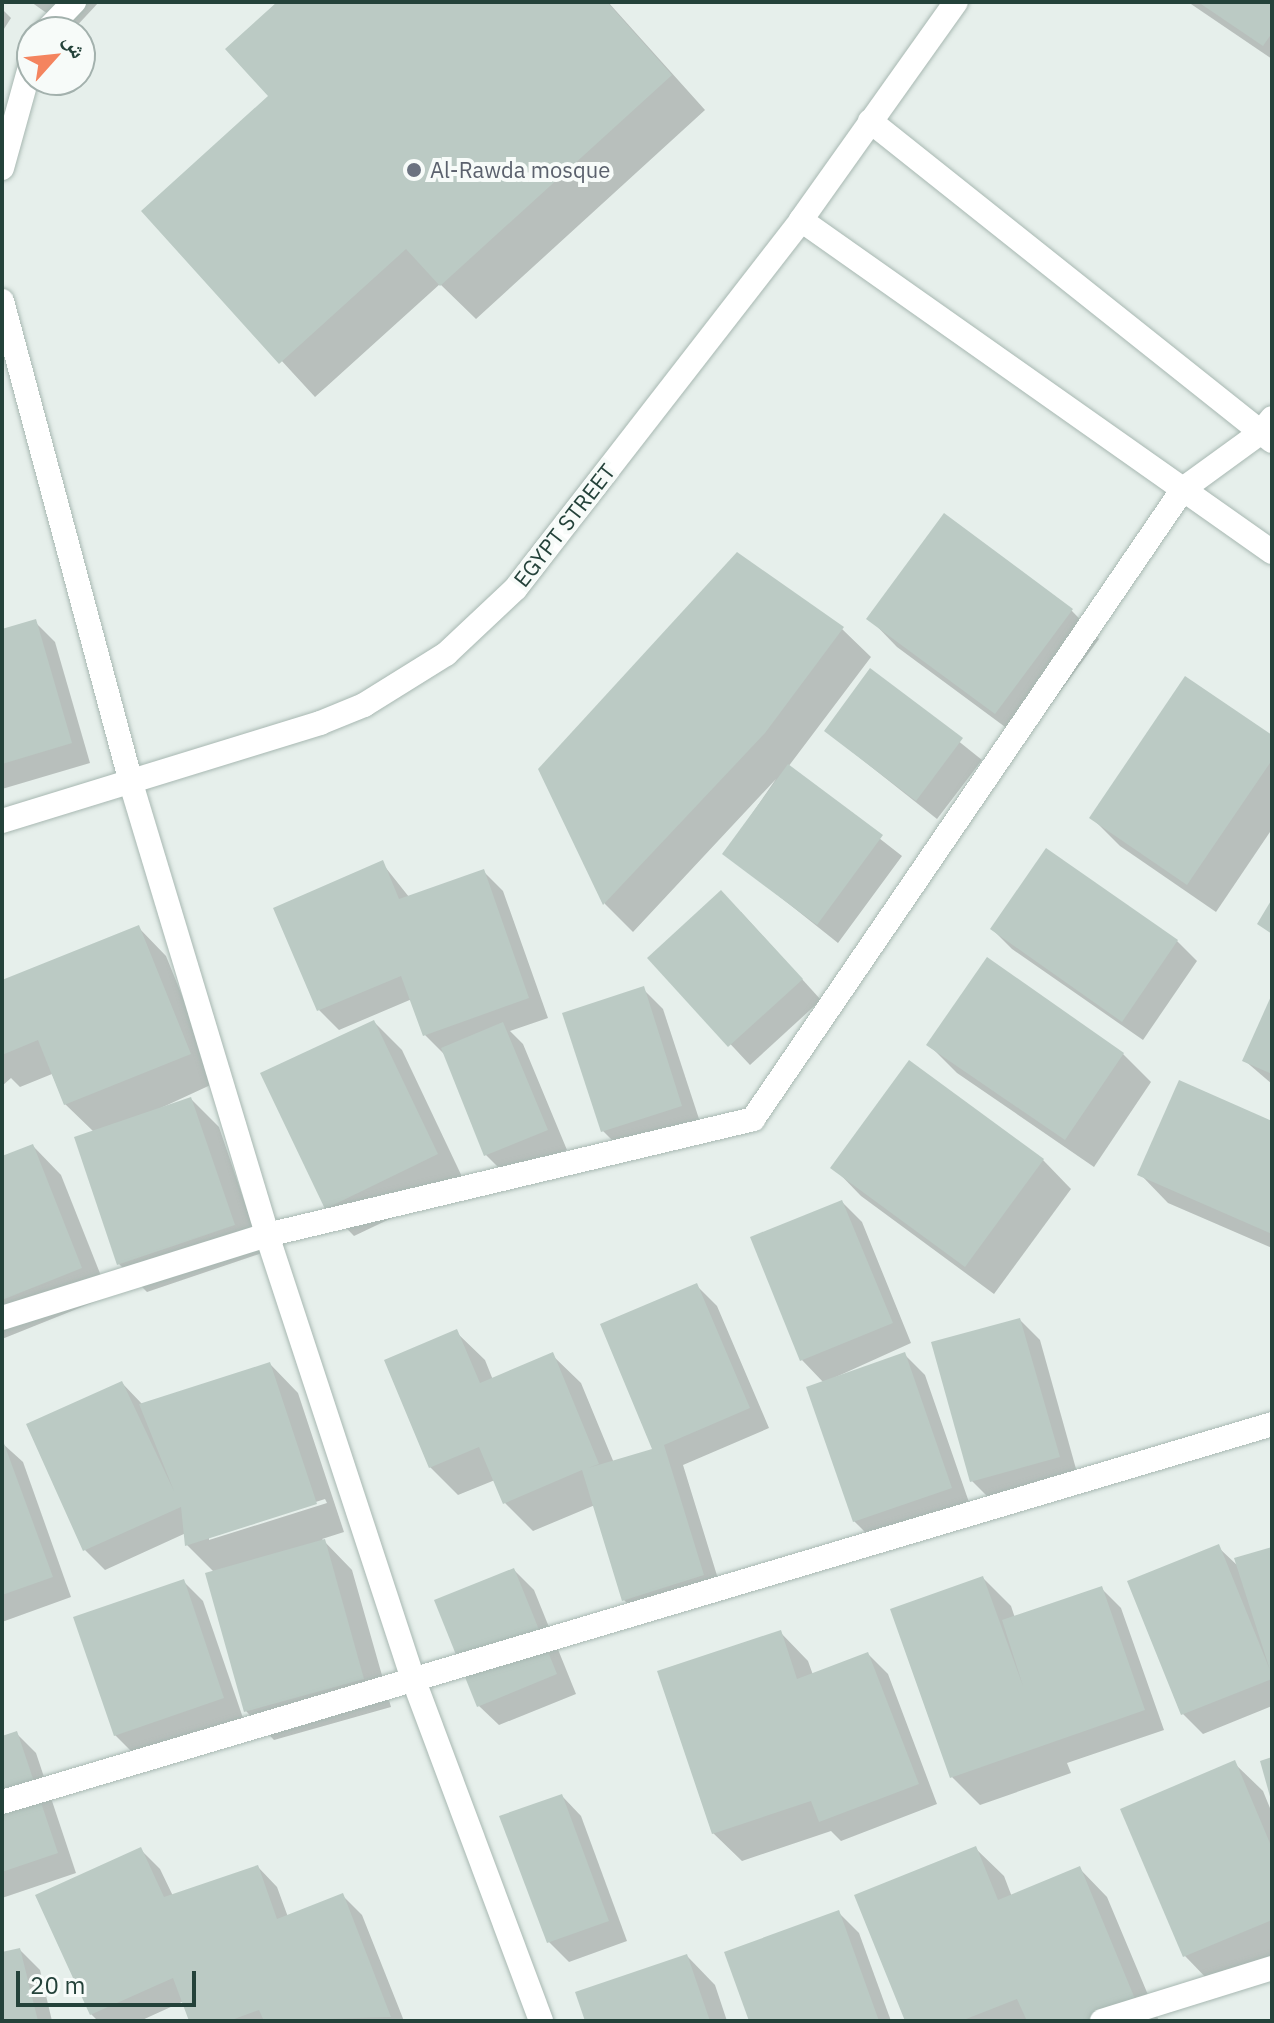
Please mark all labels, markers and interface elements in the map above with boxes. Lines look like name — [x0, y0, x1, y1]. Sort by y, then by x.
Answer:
north arrow — [16, 16, 96, 96]
text: ش — [58, 29, 94, 63]
place label: Al-Rawda mosque — [430, 157, 610, 183]
marker: Al-Rawda mosque — [405, 161, 423, 179]
street label: EGYPT STREET — [508, 458, 620, 592]
scale bar — [20, 1955, 200, 2005]
text: 20 m — [30, 1969, 85, 2001]

